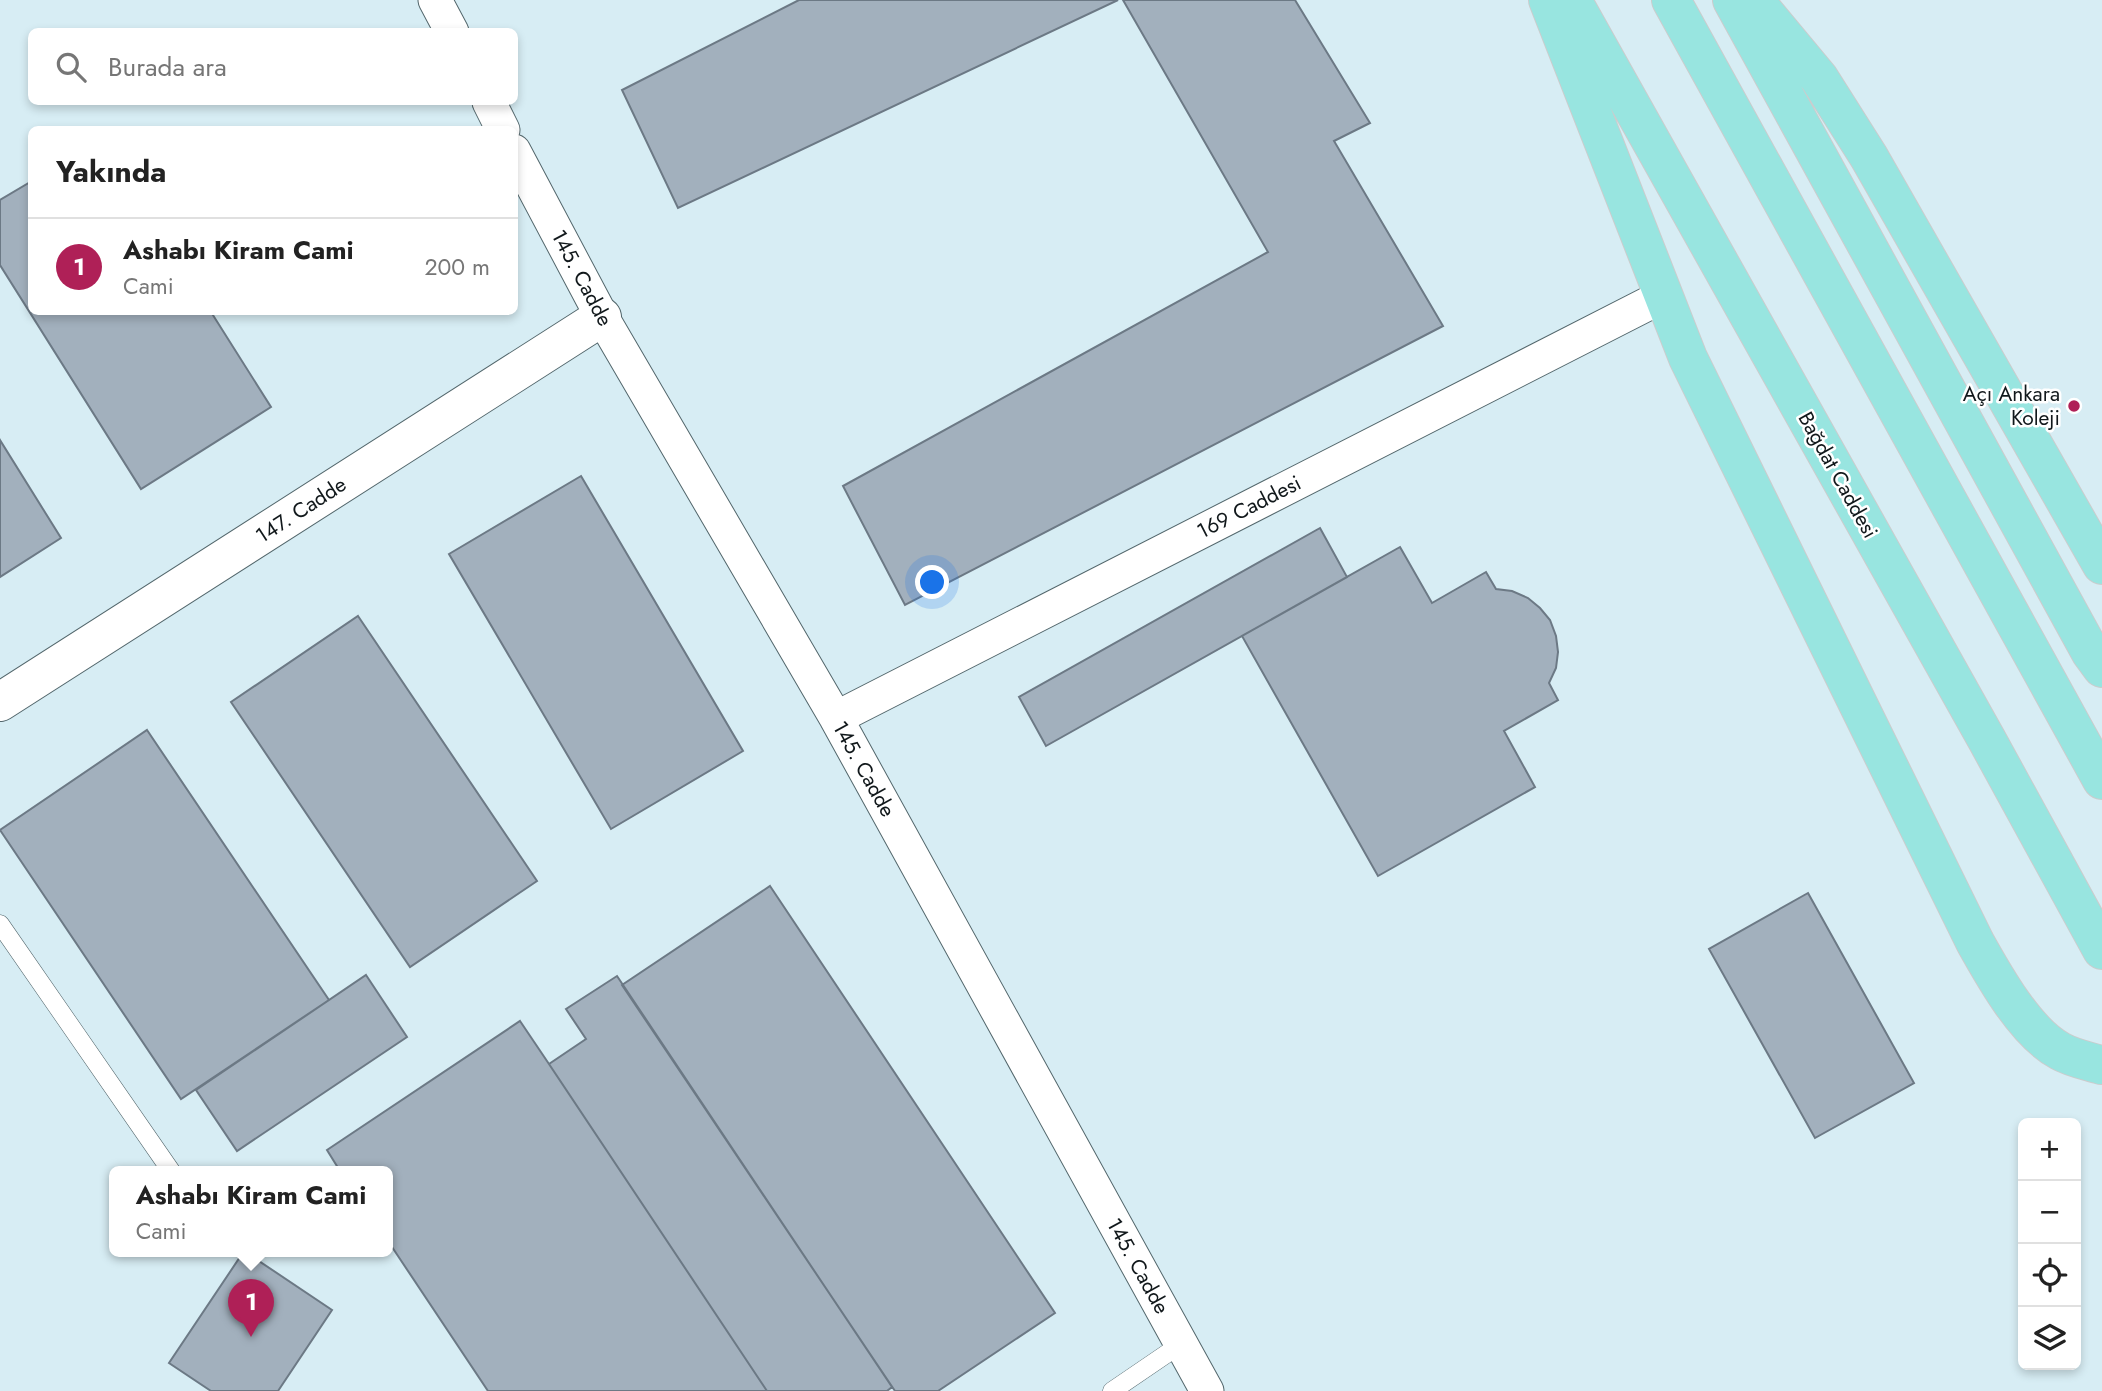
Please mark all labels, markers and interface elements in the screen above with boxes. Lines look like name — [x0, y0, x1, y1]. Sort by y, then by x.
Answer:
search box — [28, 28, 518, 105]
icon: search — [52, 48, 90, 86]
text: Burada ara — [108, 48, 227, 86]
text: Yakında — [56, 150, 167, 193]
street label: 145. Cadde — [544, 224, 620, 332]
text: Ashabı Kiram Cami — [123, 231, 354, 269]
text: 1 — [73, 250, 85, 284]
text: 200 m — [424, 250, 490, 284]
text: Cami — [123, 269, 174, 303]
place label: Açı Ankara Koleji — [1963, 379, 2060, 433]
marker: Açı Ankara Koleji — [2066, 398, 2082, 414]
street label: Bağdat Caddesi — [1791, 406, 1885, 544]
street label: 169 Caddesi — [1192, 468, 1306, 546]
street label: 147. Cadde — [250, 469, 352, 550]
your location — [915, 565, 949, 599]
street label: 145. Cadde — [825, 716, 903, 823]
map controls — [2018, 1118, 2081, 1370]
button: + — [2018, 1118, 2081, 1181]
popup — [109, 1166, 393, 1257]
text: Ashabı Kiram Cami — [136, 1176, 366, 1214]
button: − — [2018, 1181, 2081, 1244]
street label: 145. Cadde — [1099, 1213, 1177, 1320]
text: Cami — [136, 1214, 186, 1248]
button: locate — [2018, 1244, 2081, 1307]
pin: 1 — [228, 1279, 274, 1337]
button: layers — [2018, 1307, 2081, 1370]

